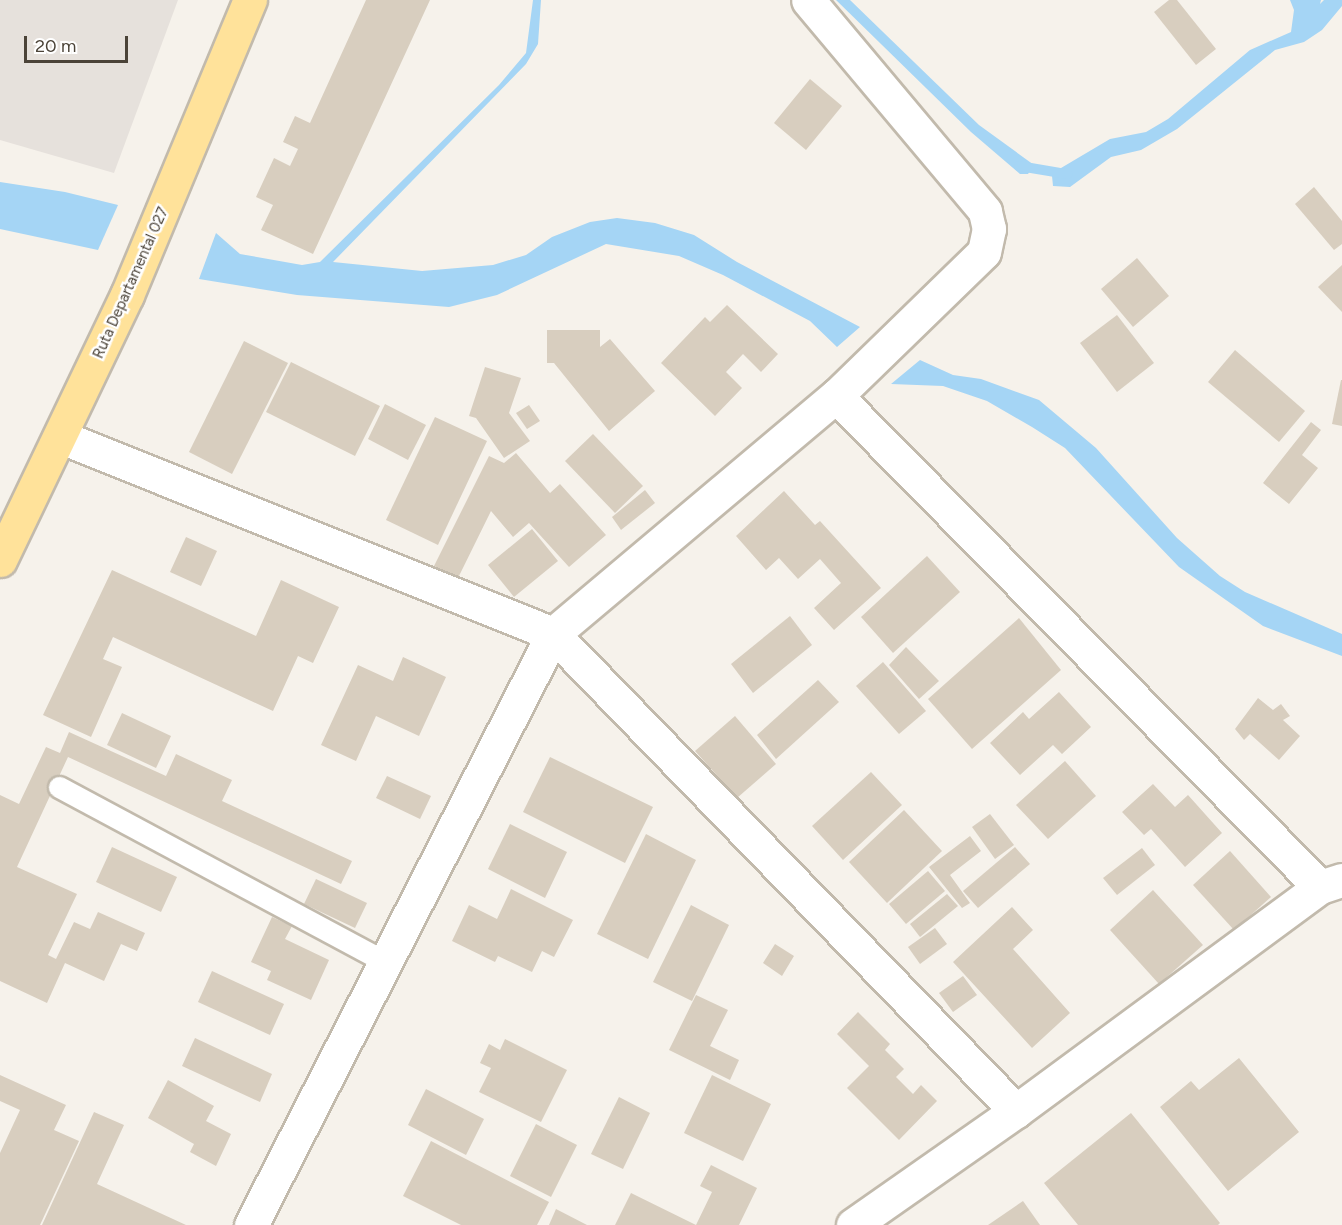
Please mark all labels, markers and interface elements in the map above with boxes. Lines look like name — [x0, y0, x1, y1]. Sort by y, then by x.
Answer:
scale bar — [27, 24, 130, 62]
text: 20 m — [35, 35, 76, 57]
street label: Ruta Departamental 027 — [89, 205, 173, 361]

